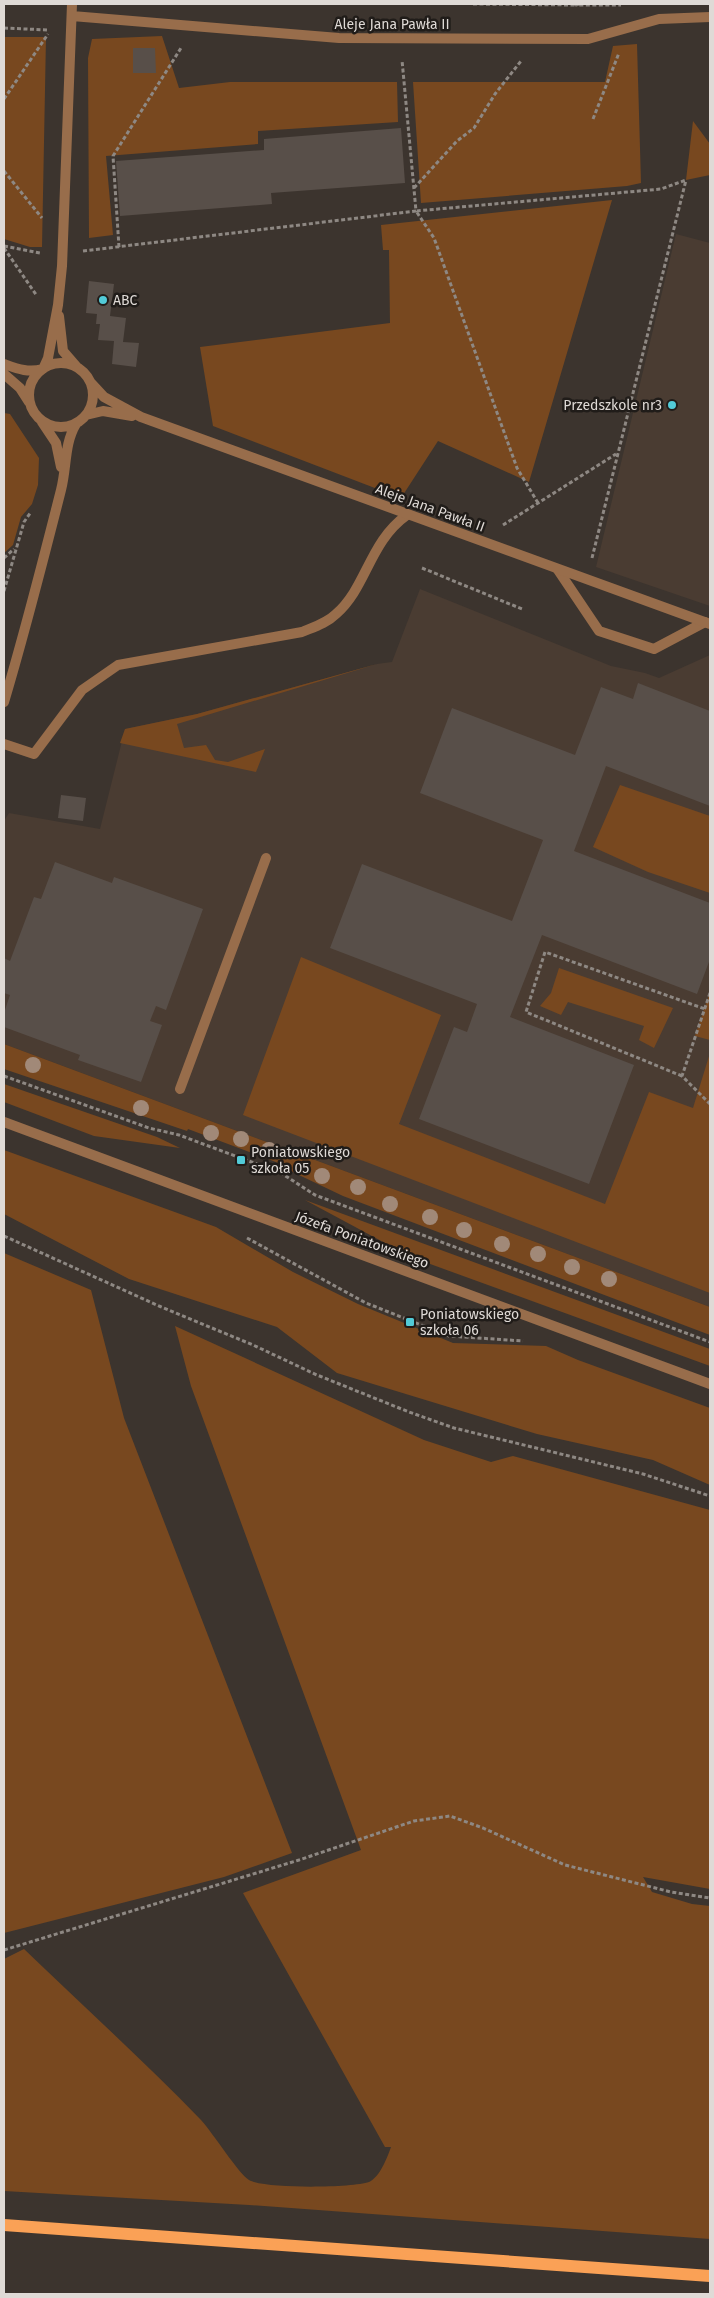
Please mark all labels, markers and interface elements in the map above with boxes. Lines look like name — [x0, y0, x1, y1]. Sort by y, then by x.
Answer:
street label: Aleje Jana Pawła II — [334, 16, 450, 33]
place label: ABC — [113, 292, 138, 309]
marker: ABC — [97, 294, 109, 306]
place label: Przedszkole nr3 — [563, 397, 662, 414]
marker: Przedszkole nr3 — [666, 399, 678, 411]
street label: Aleje Jana Pawła II — [373, 480, 487, 536]
place label: Poniatowskiego szkoła 05 — [251, 1144, 350, 1177]
marker: Poniatowskiego szkoła 05 — [235, 1154, 247, 1166]
street label: Józefa Poniatowskiego — [293, 1208, 431, 1272]
place label: Poniatowskiego szkoła 06 — [420, 1306, 519, 1339]
marker: Poniatowskiego szkoła 06 — [404, 1316, 416, 1328]

